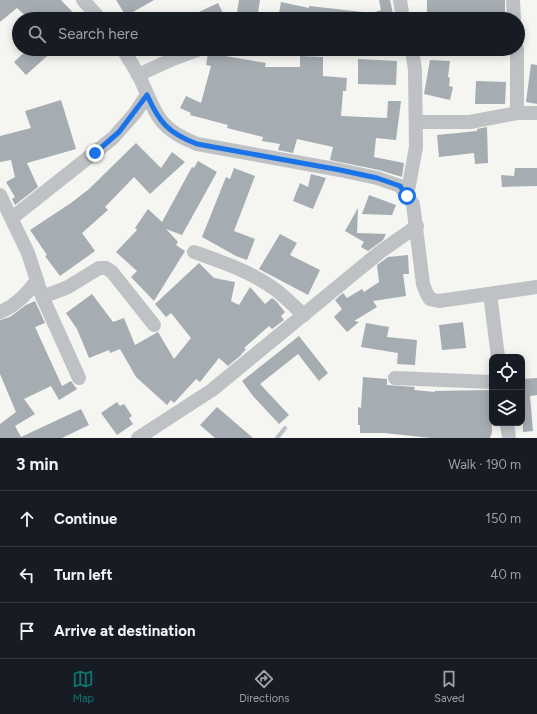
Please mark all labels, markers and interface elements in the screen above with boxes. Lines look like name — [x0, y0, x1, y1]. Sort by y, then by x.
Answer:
search box — [12, 12, 525, 56]
icon: search — [26, 23, 48, 45]
text: Search here — [58, 25, 138, 43]
route end — [86, 144, 104, 162]
route start — [398, 187, 416, 205]
map controls — [489, 354, 525, 426]
button: locate — [489, 354, 525, 390]
button: layers — [489, 390, 525, 426]
text: 3 min — [16, 454, 58, 474]
text: Walk · 190 m — [448, 457, 521, 472]
icon: ahead — [16, 508, 38, 530]
text: Continue — [54, 510, 117, 528]
text: 150 m — [486, 511, 521, 526]
icon: left — [16, 564, 38, 586]
text: Turn left — [54, 566, 112, 584]
text: 40 m — [490, 567, 521, 582]
icon: arrive — [16, 620, 38, 642]
text: Arrive at destination — [54, 622, 195, 640]
tab: Map — [72, 668, 94, 705]
tab: Directions — [239, 668, 289, 705]
tab: Saved — [434, 668, 465, 705]

